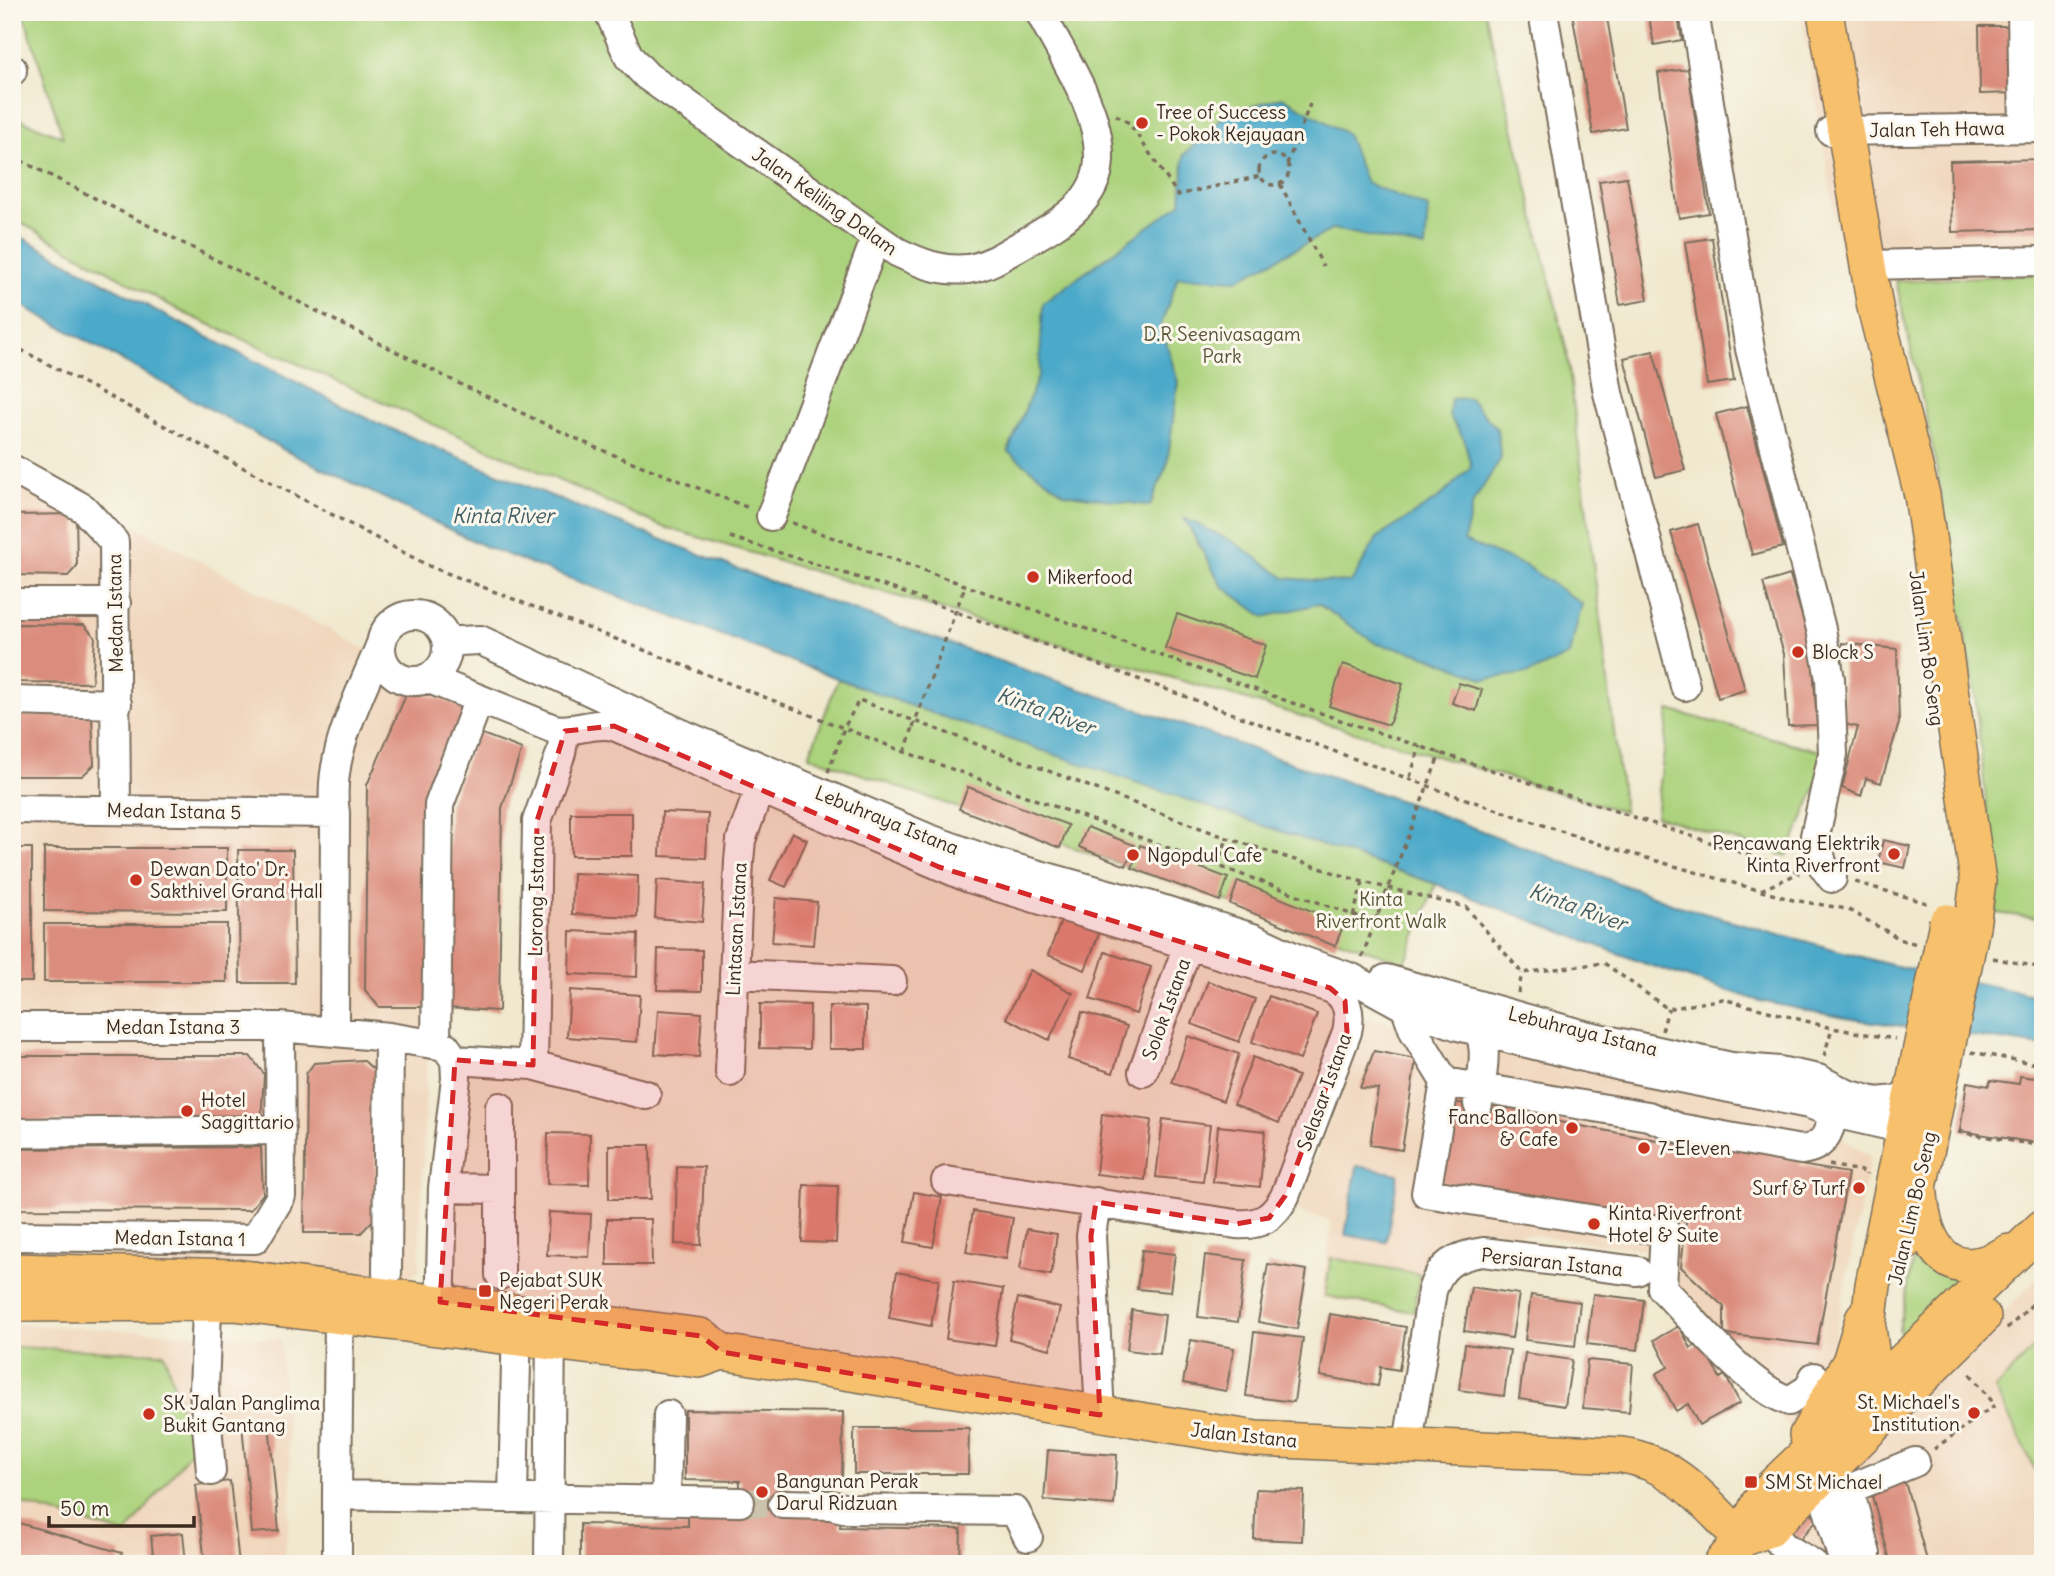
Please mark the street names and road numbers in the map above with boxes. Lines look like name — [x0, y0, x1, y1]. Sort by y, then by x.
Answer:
street label: Jalan Teh Hawa — [1869, 116, 2005, 142]
street label: Jalan Keliling Dalam — [748, 142, 902, 260]
street label: Medan Istana — [102, 553, 128, 673]
street label: Jalan Lim Bo Seng — [1904, 569, 1950, 727]
street label: Lebuhraya Istana — [812, 780, 963, 860]
street label: Medan Istana 5 — [107, 798, 241, 824]
street label: Lorong Istana — [523, 835, 549, 957]
street label: Lintasan Istana — [721, 861, 751, 996]
street label: Solok Istana — [1137, 955, 1196, 1063]
street label: Lebuhraya Istana — [1506, 1001, 1660, 1061]
street label: Medan Istana 3 — [106, 1015, 240, 1039]
street label: Selasar Istana — [1292, 1030, 1356, 1154]
street label: Jalan Lim Bo Seng — [1883, 1129, 1941, 1287]
street label: Medan Istana 1 — [114, 1225, 246, 1251]
street label: Persiaran Istana — [1480, 1243, 1624, 1281]
street label: Jalan Istana — [1189, 1417, 1299, 1453]

